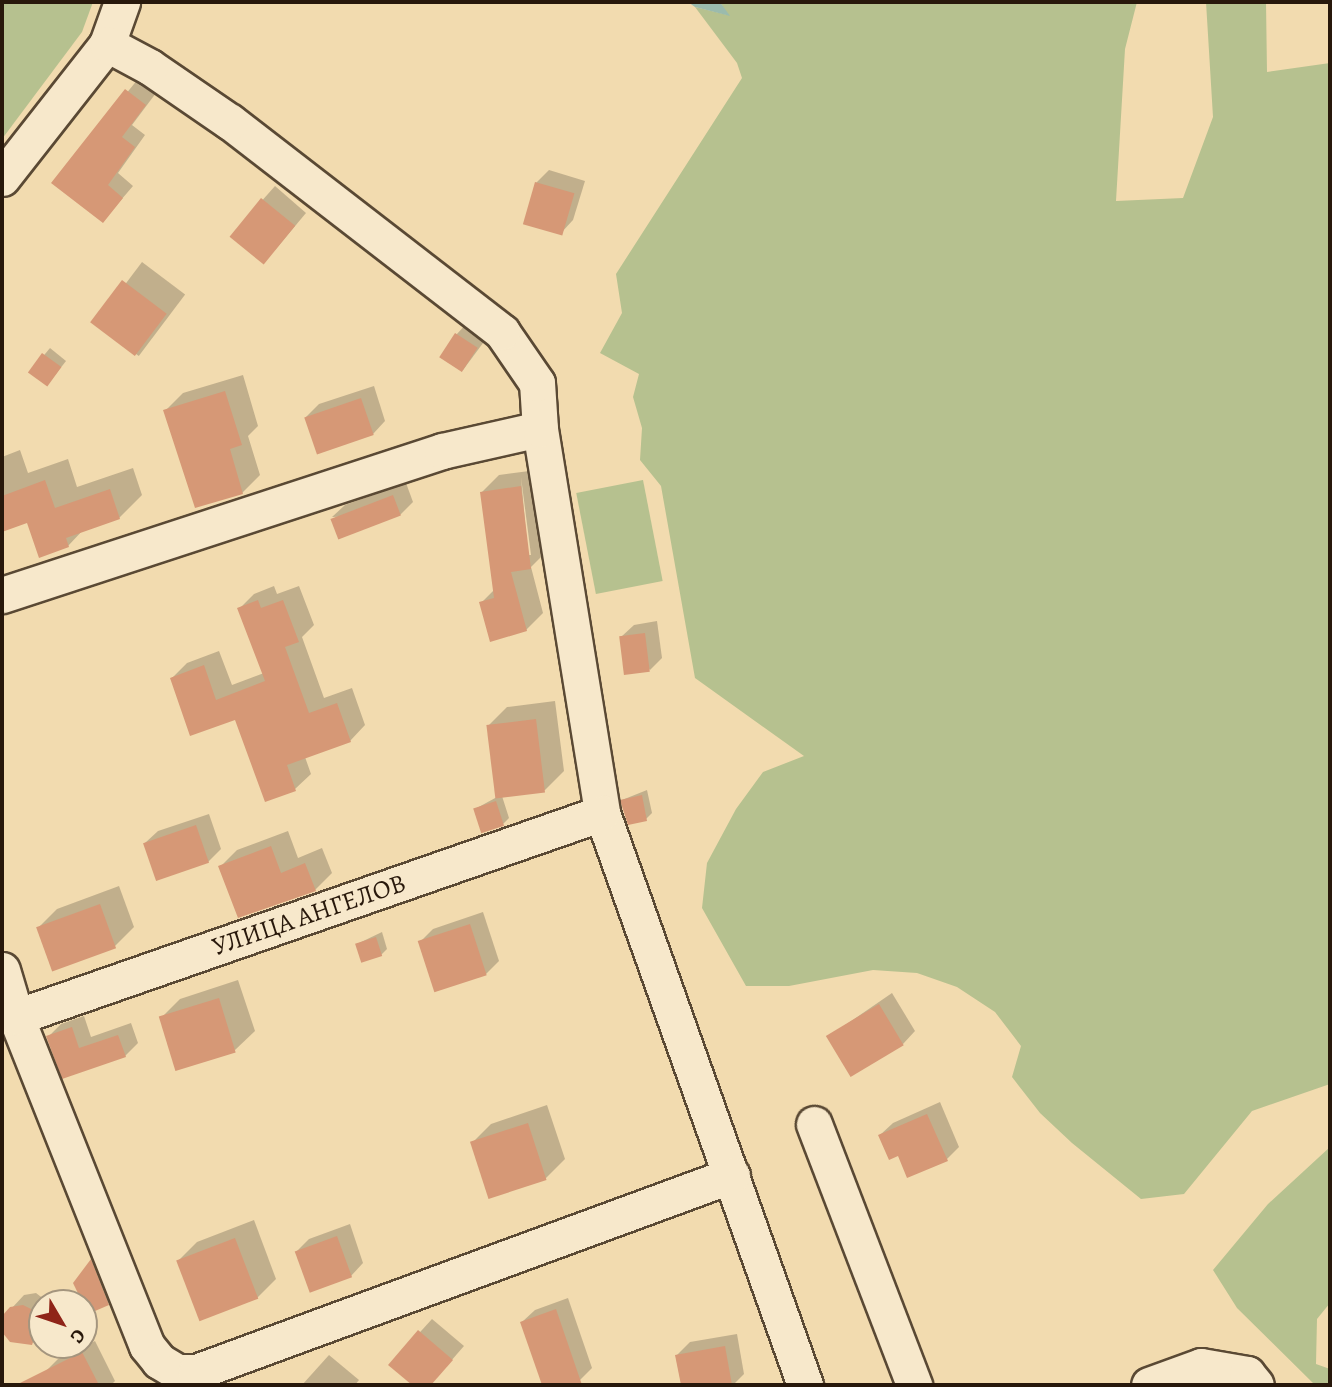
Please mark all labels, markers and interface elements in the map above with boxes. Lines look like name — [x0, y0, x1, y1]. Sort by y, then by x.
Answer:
street label: УЛИЦА АНГЕЛОВ — [208, 867, 410, 963]
north arrow — [28, 1289, 98, 1359]
text: С — [64, 1323, 92, 1349]

